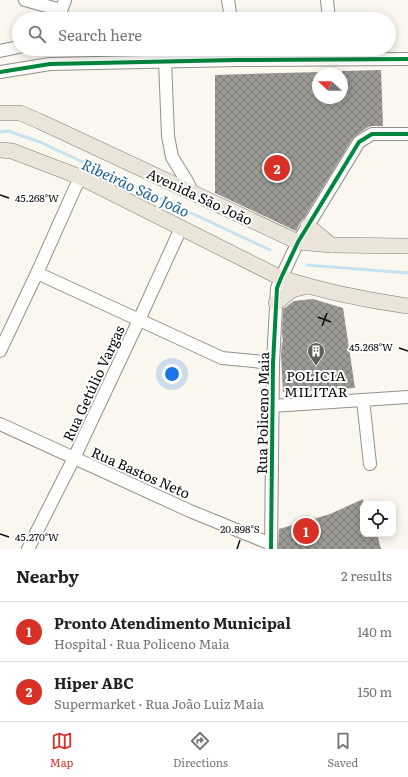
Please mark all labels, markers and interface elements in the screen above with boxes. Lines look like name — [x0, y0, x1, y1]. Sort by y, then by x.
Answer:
search box — [12, 12, 396, 56]
icon: search — [26, 23, 48, 45]
text: Search here — [58, 23, 142, 46]
north arrow — [312, 68, 348, 104]
water label: Ribeirão São João — [78, 152, 194, 222]
pin: 2 — [264, 153, 290, 183]
street label: Avenida São João — [144, 163, 256, 229]
text: 45.268°W — [15, 190, 59, 205]
street label: Rua Getúlio Vargas — [57, 322, 129, 444]
text: 45.268°W — [349, 339, 393, 354]
building icon: POLICIA MILITAR — [306, 341, 326, 366]
street label: Rua Policeno Maia — [251, 351, 273, 474]
your location — [162, 364, 182, 384]
place label: POLICIA MILITAR — [284, 365, 348, 401]
street label: Rua Bastos Neto — [88, 441, 194, 503]
map controls — [360, 501, 396, 537]
button: locate — [360, 501, 396, 537]
pin: 1 — [293, 516, 319, 546]
text: 20.898°S — [220, 521, 260, 536]
text: 45.270°W — [15, 529, 59, 544]
text: Nearby — [16, 563, 79, 588]
text: 2 results — [341, 566, 392, 585]
text: Pronto Atendimento Municipal — [54, 611, 291, 634]
text: 1 — [26, 622, 32, 641]
text: 140 m — [357, 622, 392, 641]
text: Hospital · Rua Policeno Maia — [54, 634, 230, 653]
text: Hiper ABC — [54, 671, 134, 694]
text: 2 — [26, 682, 32, 701]
text: 150 m — [357, 682, 392, 701]
text: Supermarket · Rua João Luiz Maia — [54, 694, 264, 713]
tab: Map — [50, 730, 73, 770]
tab: Directions — [173, 730, 228, 770]
tab: Saved — [328, 730, 358, 770]

